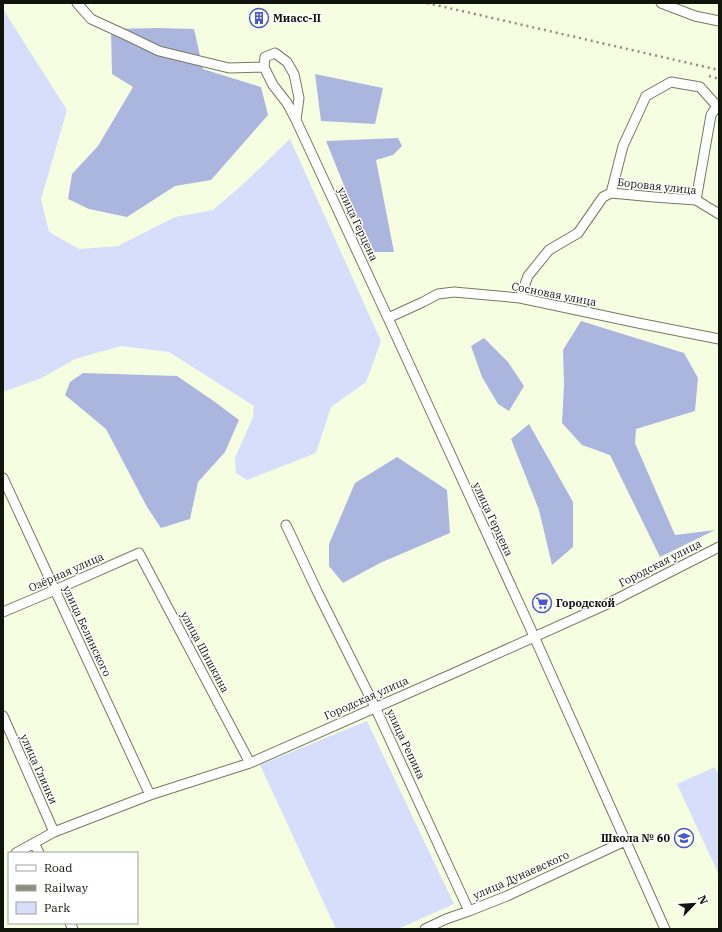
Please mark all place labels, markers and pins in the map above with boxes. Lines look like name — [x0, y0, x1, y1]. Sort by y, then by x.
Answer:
building icon: Миасс-II — [248, 7, 270, 29]
place label: Миасс-II — [273, 11, 321, 25]
supermarket icon: Городской — [531, 592, 553, 614]
place label: Городской — [556, 596, 616, 610]
school or university icon: Школа № 60 — [673, 827, 695, 849]
place label: Школа № 60 — [601, 831, 670, 845]

